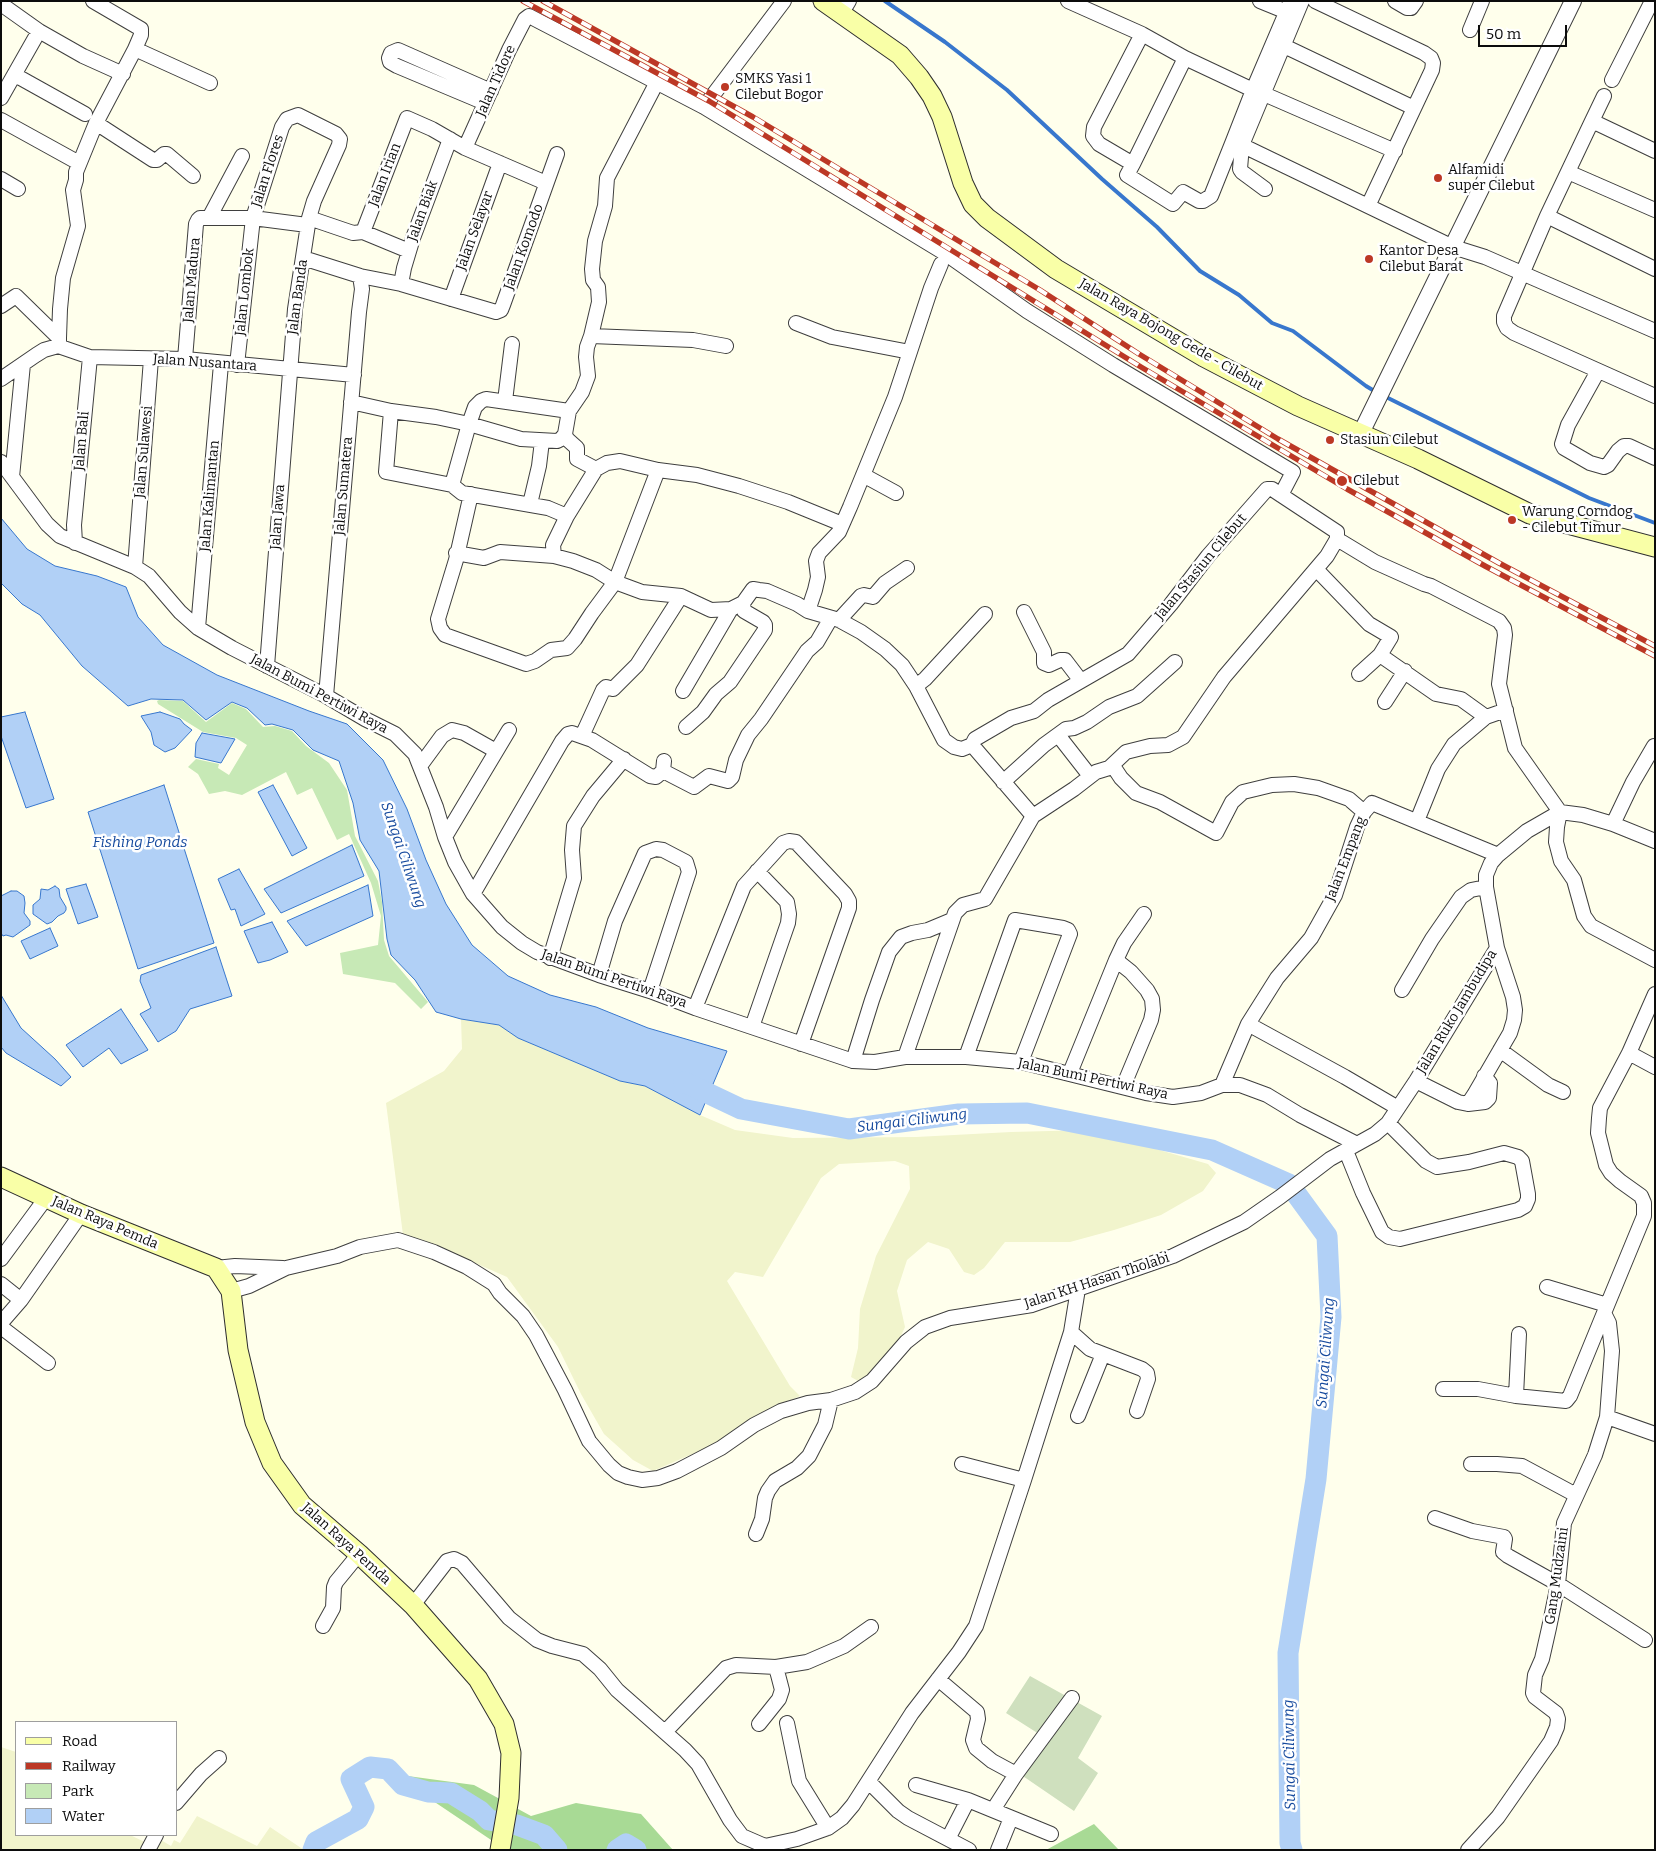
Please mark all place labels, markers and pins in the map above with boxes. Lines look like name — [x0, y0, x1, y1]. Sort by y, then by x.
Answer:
place label: SMKS Yasi 1 Cilebut Bogor — [735, 71, 823, 104]
marker: SMKS Yasi 1 Cilebut Bogor — [719, 81, 731, 93]
place label: Alfamidi super Cilebut — [1448, 162, 1535, 194]
marker: Alfamidi super Cilebut — [1432, 172, 1444, 184]
place label: Kantor Desa Cilebut Barat — [1379, 243, 1463, 276]
marker: Kantor Desa Cilebut Barat — [1363, 253, 1375, 265]
place label: Stasiun Cilebut — [1340, 432, 1438, 448]
marker: Stasiun Cilebut — [1324, 434, 1336, 446]
place label: Cilebut — [1353, 473, 1399, 489]
marker: Cilebut — [1335, 474, 1349, 488]
place label: Warung Corndog - Cilebut Timur — [1522, 504, 1633, 536]
marker: Warung Corndog - Cilebut Timur — [1506, 514, 1518, 526]

